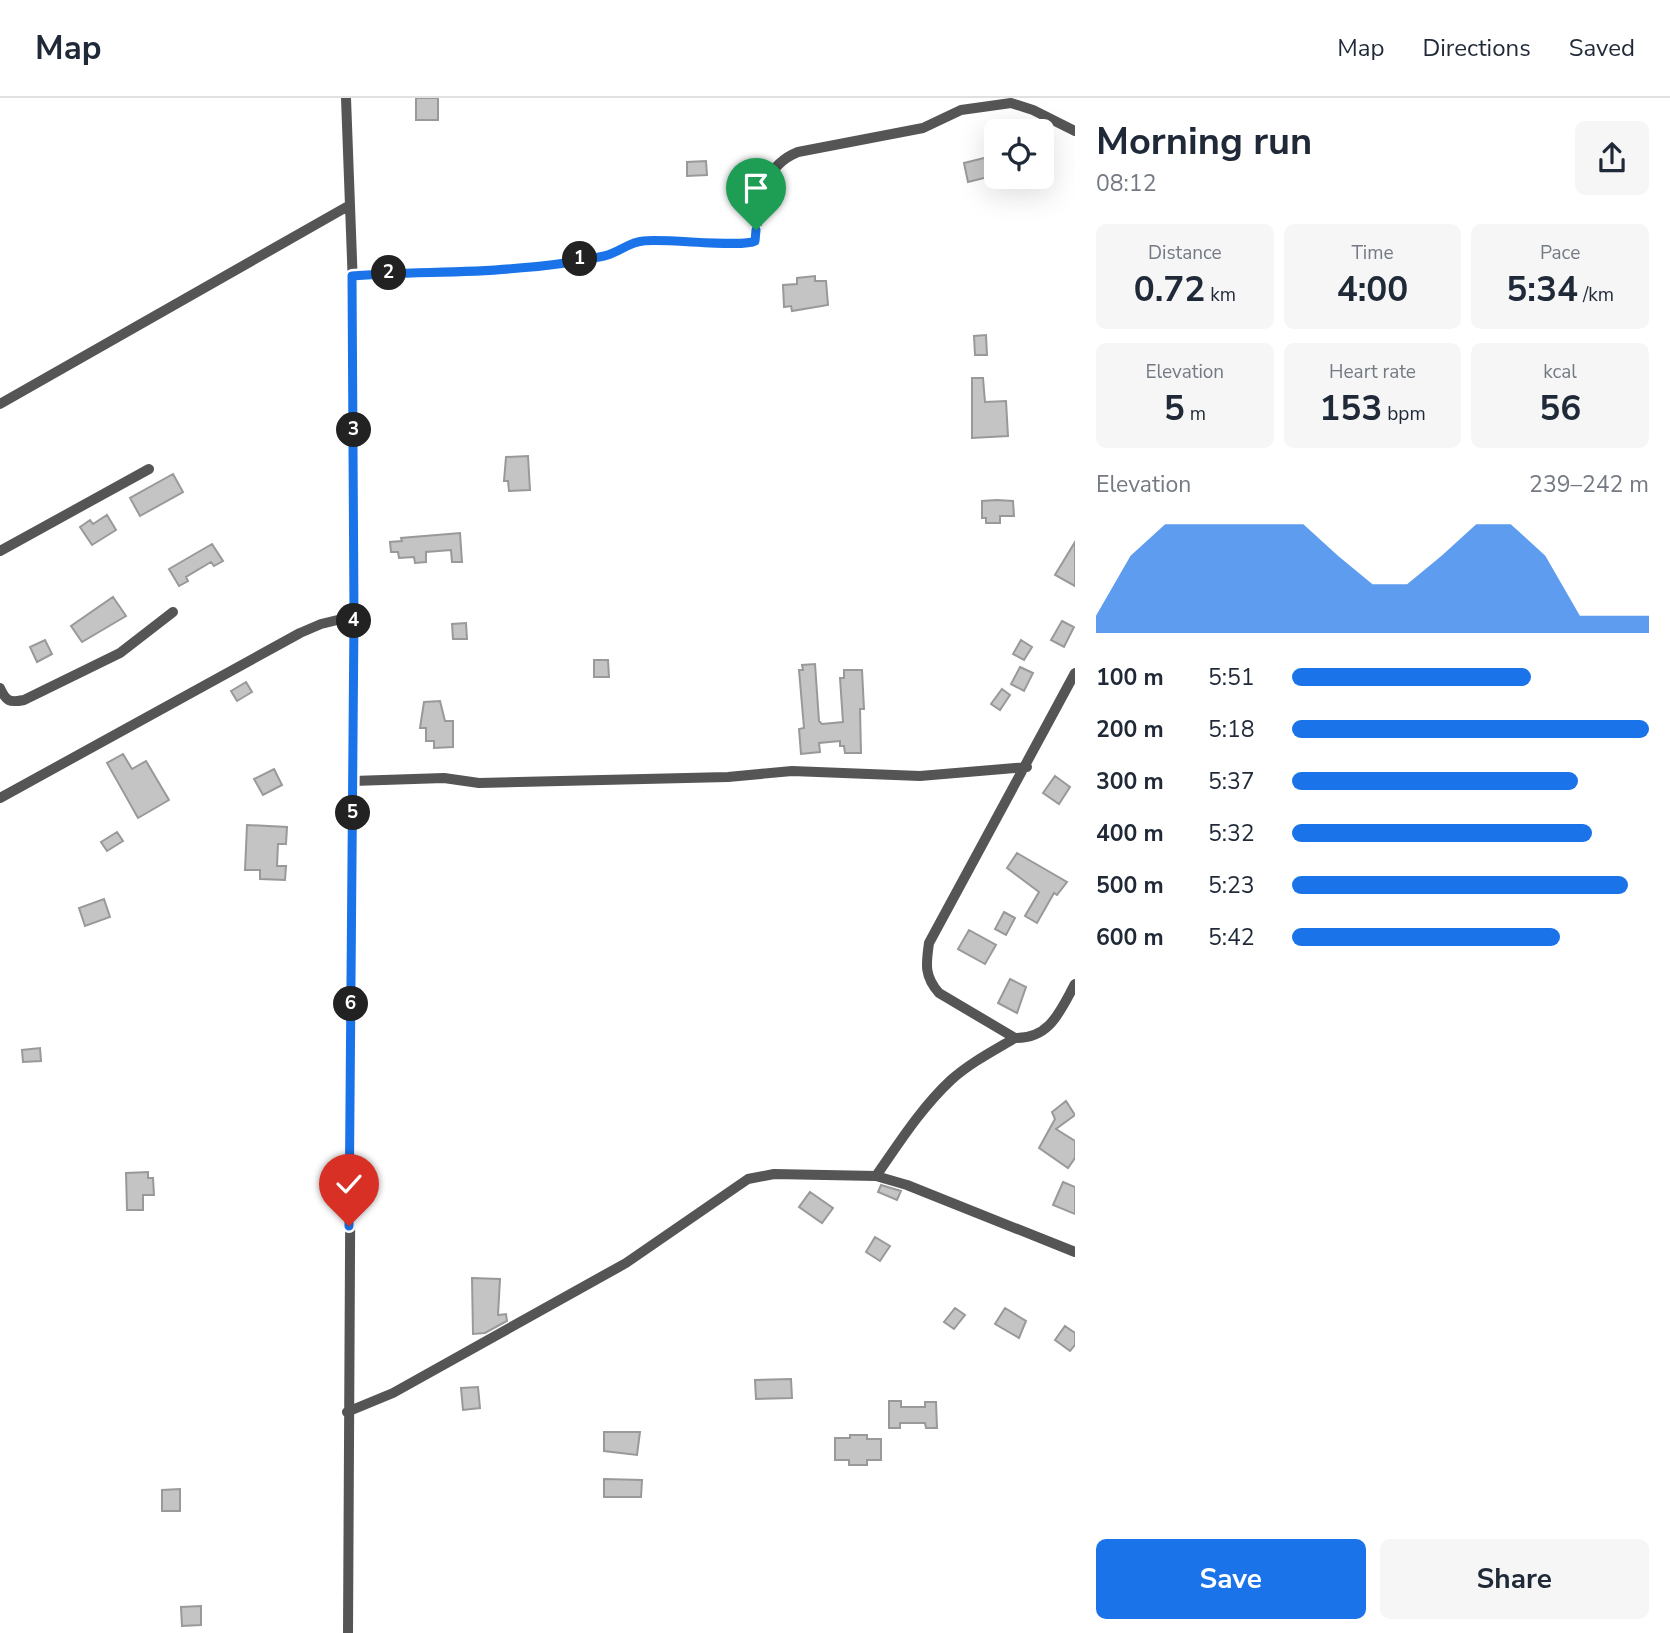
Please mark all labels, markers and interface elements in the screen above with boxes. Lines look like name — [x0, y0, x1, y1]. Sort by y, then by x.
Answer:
text: Map — [35, 26, 102, 71]
text: Map — [1337, 32, 1384, 64]
text: Directions — [1422, 32, 1531, 64]
text: Saved — [1569, 32, 1635, 64]
text: Morning run — [1096, 116, 1312, 167]
map controls — [984, 119, 1054, 189]
button: locate — [984, 119, 1054, 189]
button: share — [1575, 121, 1649, 195]
pin — [726, 158, 786, 230]
text: 08:12 — [1096, 168, 1156, 199]
icon: arrive — [737, 169, 775, 207]
text: Distance — [1148, 240, 1222, 266]
text: Time — [1351, 240, 1394, 266]
text: Pace — [1540, 240, 1580, 266]
pin: 1 — [562, 242, 598, 276]
text: 1 — [574, 245, 585, 271]
pin: 2 — [372, 256, 406, 290]
text: 2 — [383, 259, 394, 285]
text: 0.72 — [1134, 266, 1205, 313]
text: 4:00 — [1337, 266, 1408, 313]
text: 5:34 — [1506, 266, 1578, 313]
text: km — [1205, 282, 1236, 308]
text: /km — [1578, 282, 1614, 308]
text: Elevation — [1145, 359, 1224, 385]
text: Heart rate — [1329, 359, 1416, 385]
text: kcal — [1543, 359, 1577, 385]
text: 5 — [1164, 385, 1185, 432]
text: 153 — [1319, 385, 1382, 432]
text: 56 — [1539, 385, 1581, 432]
text: m — [1185, 401, 1206, 427]
text: bpm — [1382, 401, 1426, 427]
pin: 3 — [336, 412, 372, 448]
text: 3 — [348, 416, 359, 442]
text: Elevation — [1096, 469, 1191, 500]
text: 239–242 m — [1529, 469, 1649, 500]
pin: 4 — [336, 603, 372, 638]
text: 4 — [348, 607, 359, 633]
text: 100 m — [1096, 662, 1164, 693]
text: 5:51 — [1208, 662, 1255, 693]
text: 200 m — [1096, 714, 1164, 745]
text: 5:18 — [1208, 714, 1255, 745]
text: 300 m — [1096, 766, 1164, 797]
text: 5:37 — [1208, 766, 1255, 797]
pin: 5 — [336, 796, 370, 830]
text: 5 — [347, 799, 358, 825]
text: 400 m — [1096, 818, 1164, 849]
text: 5:32 — [1208, 818, 1255, 849]
text: 500 m — [1096, 870, 1164, 901]
text: 5:23 — [1208, 870, 1255, 901]
text: 600 m — [1096, 922, 1164, 953]
text: 5:42 — [1208, 922, 1255, 953]
pin: 6 — [334, 986, 368, 1021]
text: 6 — [345, 990, 356, 1016]
pin — [319, 1154, 379, 1226]
icon: check — [330, 1165, 368, 1203]
button: Save — [1096, 1539, 1366, 1619]
button: Share — [1380, 1539, 1649, 1619]

